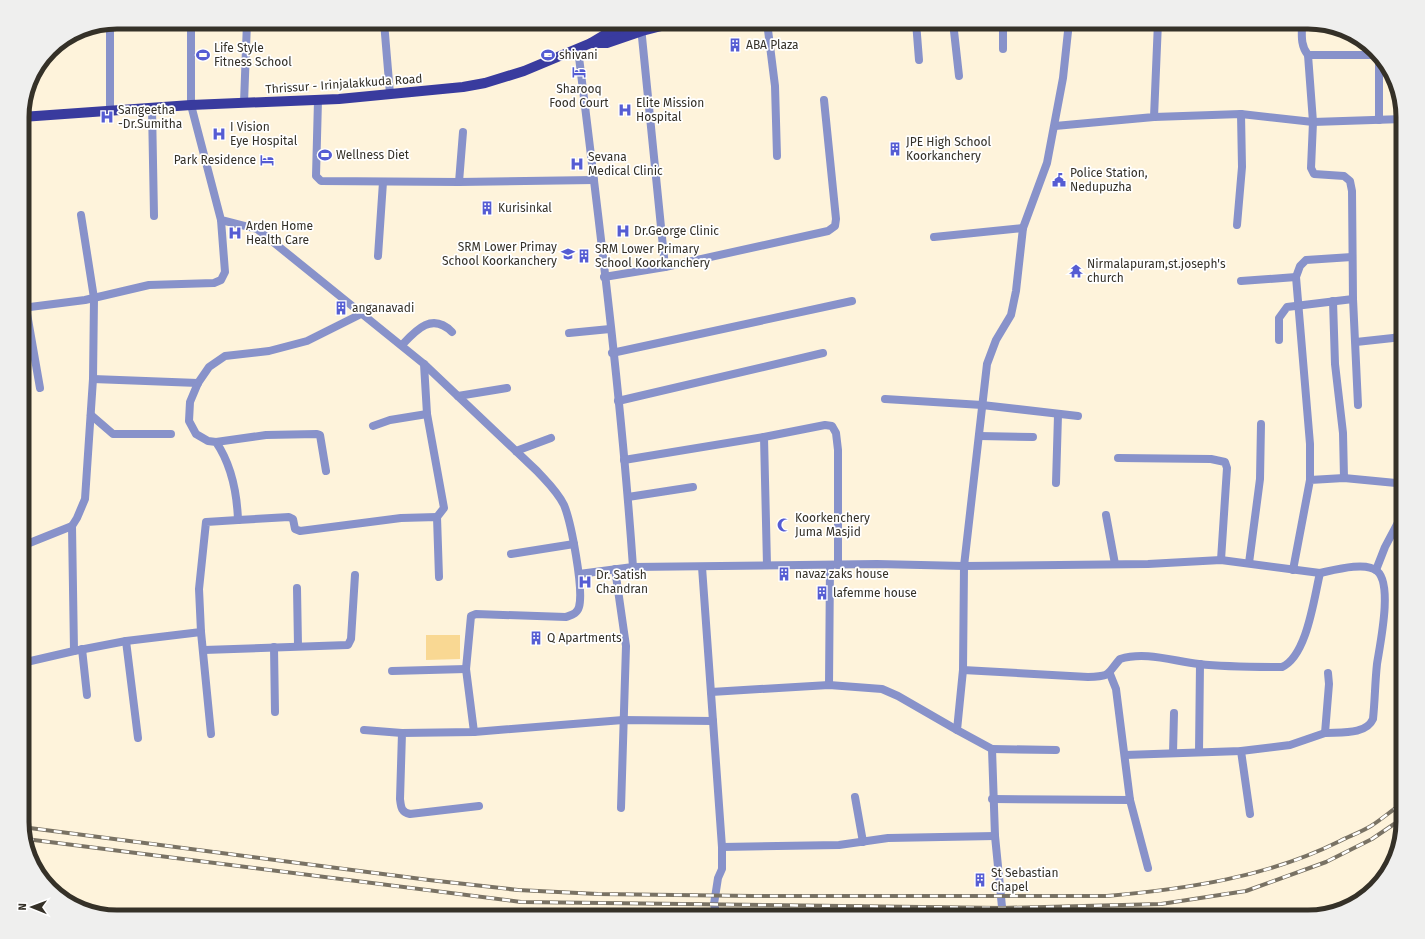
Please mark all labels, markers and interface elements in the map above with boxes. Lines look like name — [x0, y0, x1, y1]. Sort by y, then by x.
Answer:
building icon: ABA Plaza — [727, 37, 743, 53]
place label: ABA Plaza — [746, 38, 799, 52]
place label: Life Style Fitness School — [214, 41, 292, 69]
sports icon: Life Style Fitness School — [195, 47, 211, 63]
sports icon: shivani — [540, 47, 556, 63]
place label: shivani — [559, 48, 598, 62]
hotel icon: Sharooq Food Court — [571, 64, 587, 80]
street label: Thrissur - Irinjalakkuda Road — [265, 72, 423, 96]
place label: Sharooq Food Court — [549, 82, 609, 110]
place label: Elite Mission Hospital — [636, 96, 704, 124]
hospital icon: Elite Mission Hospital — [617, 102, 633, 118]
place label: Sangeetha -Dr.Sumitha — [118, 103, 182, 131]
hospital icon: Sangeetha -Dr.Sumitha — [99, 109, 115, 125]
place label: I Vision Eye Hospital — [230, 120, 298, 148]
hospital icon: I Vision Eye Hospital — [211, 126, 227, 142]
place label: JPE High School Koorkanchery — [906, 135, 992, 163]
building icon: JPE High School Koorkanchery — [887, 141, 903, 157]
sports icon: Wellness Diet — [317, 147, 333, 163]
place label: Wellness Diet — [336, 148, 410, 162]
place label: Sevana Medical Clinic — [588, 150, 663, 178]
hotel icon: Park Residence — [259, 152, 275, 168]
place label: Park Residence — [174, 153, 256, 167]
hospital icon: Sevana Medical Clinic — [569, 156, 585, 172]
place label: Police Station, Nedupuzha — [1070, 166, 1148, 194]
public building icon: Police Station, Nedupuzha — [1051, 172, 1067, 188]
building icon: Kurisinkal — [479, 200, 495, 216]
place label: Kurisinkal — [498, 201, 552, 215]
place label: Arden Home Health Care — [246, 219, 313, 247]
hospital icon: Dr.George Clinic — [615, 223, 631, 239]
place label: Dr.George Clinic — [634, 224, 719, 238]
hospital icon: Arden Home Health Care — [227, 225, 243, 241]
place label: SRM Lower Primay School Koorkanchery — [442, 240, 557, 268]
place label: SRM Lower Primary School Koorkanchery — [595, 242, 710, 270]
school or university icon: SRM Lower Primay School Koorkanchery — [560, 246, 576, 262]
building icon: SRM Lower Primary School Koorkanchery — [576, 248, 592, 264]
place label: Nirmalapuram,st.joseph's church — [1087, 257, 1226, 285]
temple icon: Nirmalapuram,st.joseph's church — [1068, 263, 1084, 279]
building icon: anganavadi — [333, 300, 349, 316]
place label: anganavadi — [352, 301, 414, 315]
place label: Koorkenchery Juma Masjid — [795, 511, 870, 539]
mosque icon: Koorkenchery Juma Masjid — [776, 517, 792, 533]
building icon: navaz zaks house — [776, 566, 792, 582]
place label: navaz zaks house — [795, 567, 889, 581]
place label: Dr. Satish Chandran — [596, 568, 648, 596]
hospital icon: Dr. Satish Chandran — [577, 574, 593, 590]
building icon: lafemme house — [814, 585, 830, 601]
place label: lafemme house — [833, 586, 917, 600]
building icon: Q Apartments — [528, 630, 544, 646]
place label: Q Apartments — [547, 631, 622, 645]
place label: St Sebastian Chapel — [991, 866, 1058, 894]
building icon: St Sebastian Chapel — [972, 872, 988, 888]
north arrow — [12, 887, 52, 927]
text: N — [16, 903, 29, 911]

